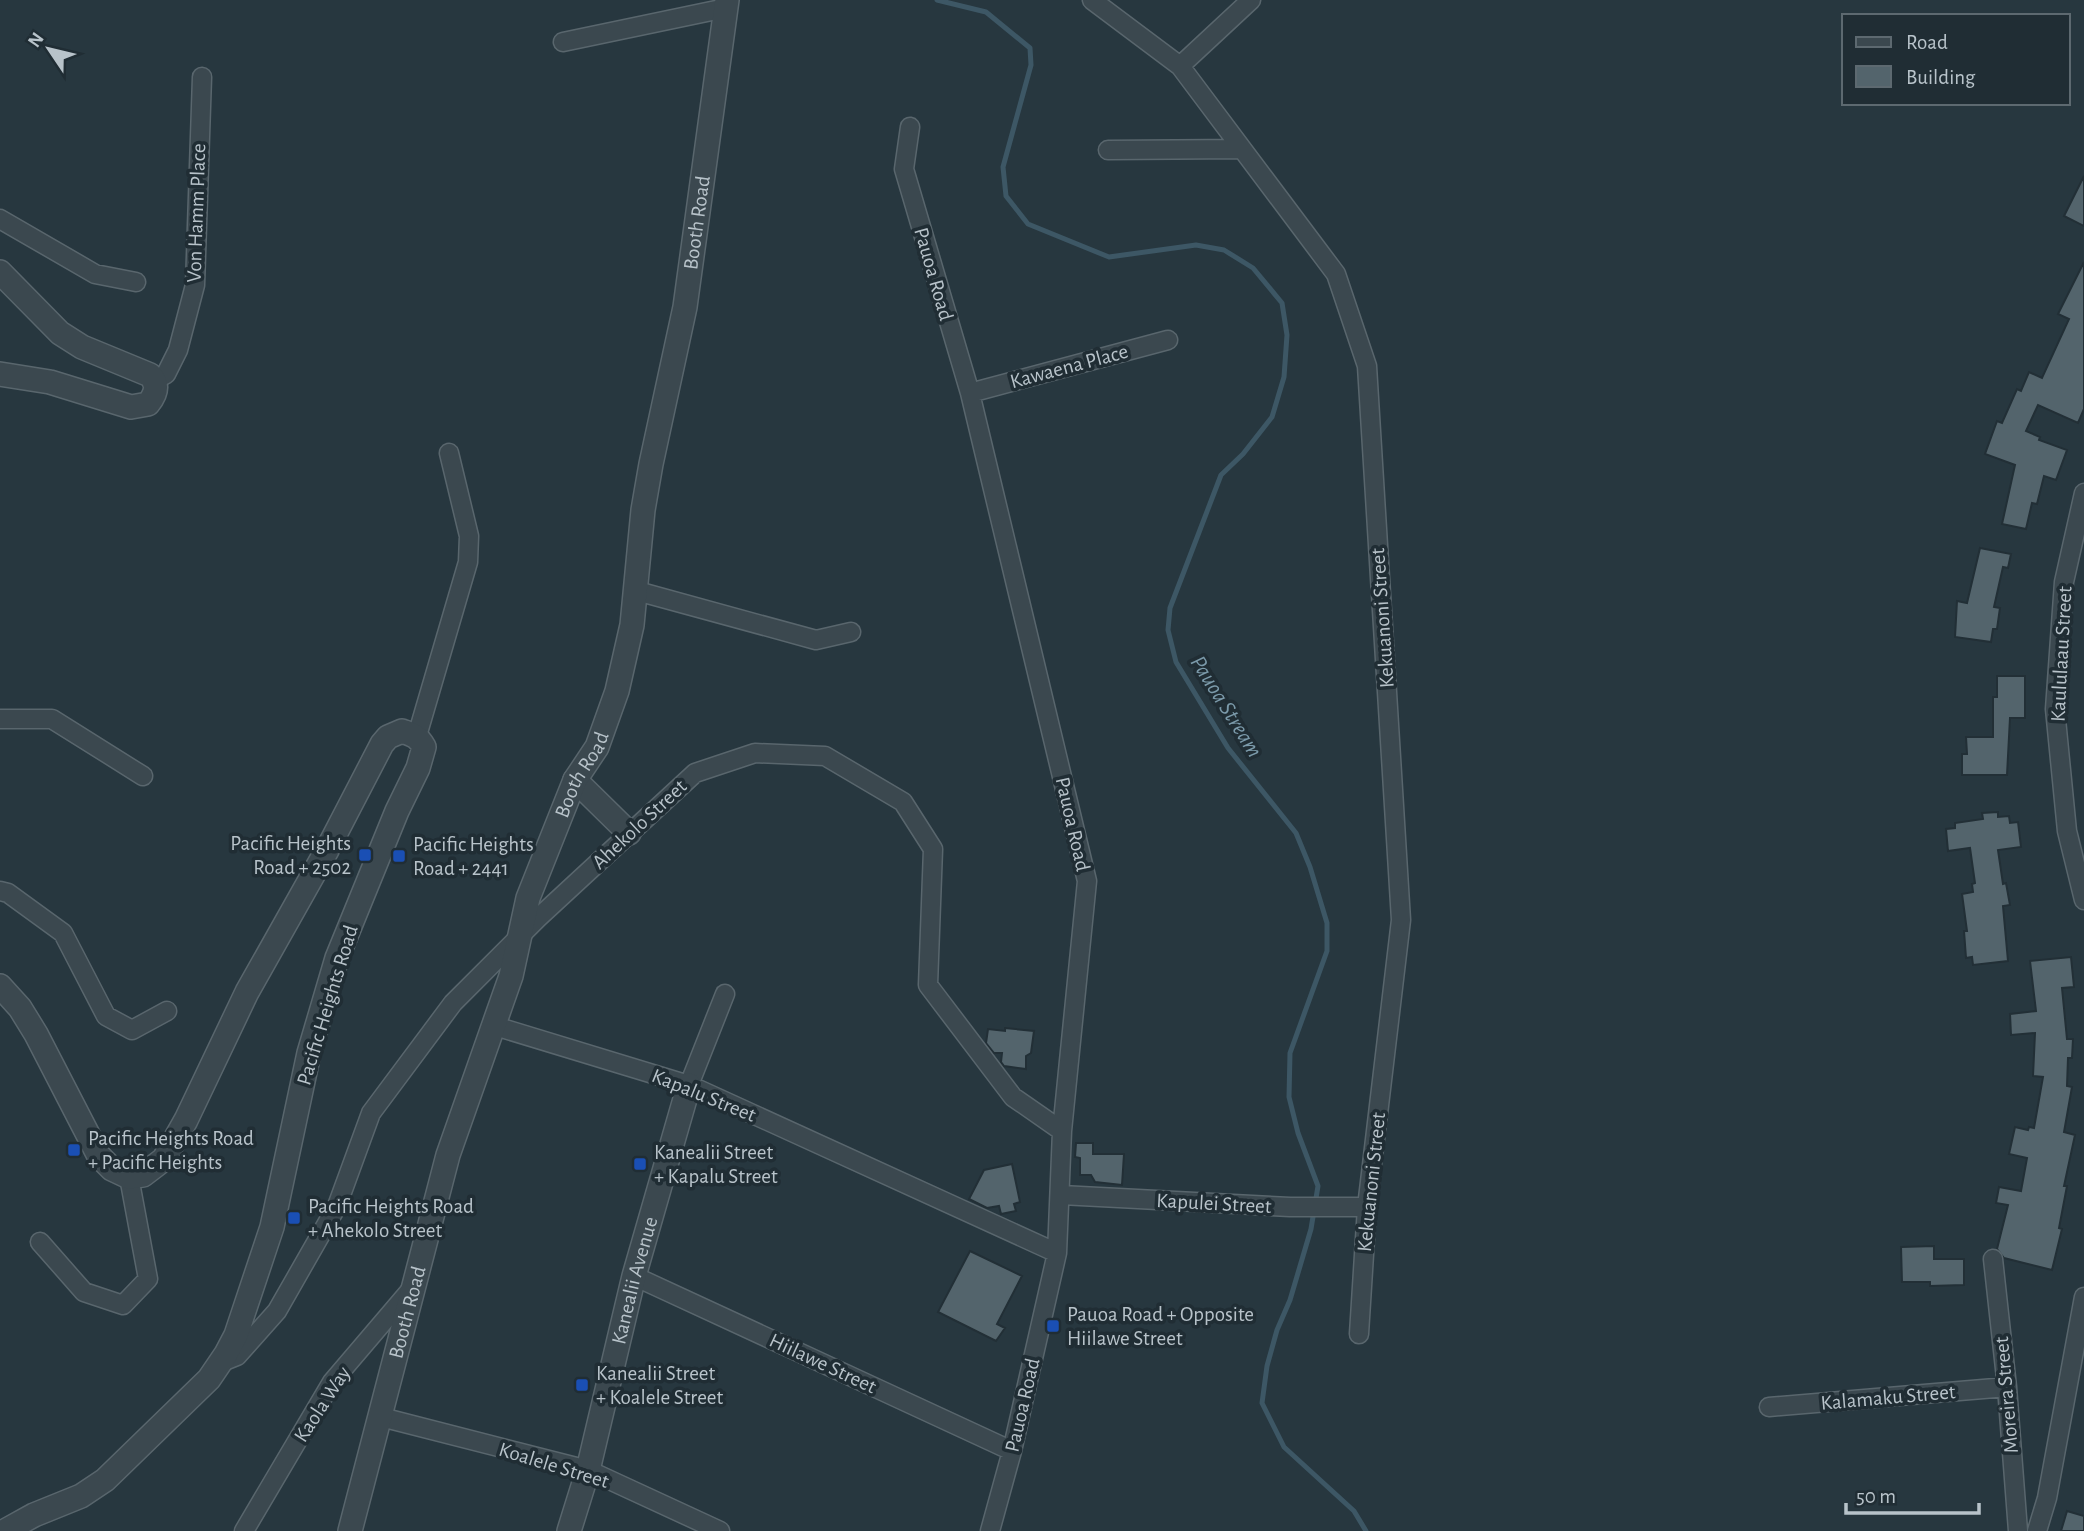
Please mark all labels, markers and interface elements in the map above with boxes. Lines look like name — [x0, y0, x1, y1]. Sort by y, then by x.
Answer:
north arrow — [14, 14, 84, 84]
legend — [1842, 14, 2070, 105]
text: N — [25, 29, 48, 51]
text: Road — [1906, 32, 1948, 53]
text: Building — [1906, 67, 1976, 88]
street label: Von Hamm Place — [184, 143, 209, 283]
street label: Booth Road — [680, 174, 714, 271]
street label: Pauoa Road — [910, 225, 957, 323]
street label: Kawaena Place — [1008, 341, 1131, 392]
street label: Kekuanoni Street — [1367, 547, 1398, 689]
street label: Kaululaau Street — [2047, 585, 2076, 722]
water label: Pauoa Stream — [1185, 652, 1266, 762]
street label: Booth Road — [551, 729, 613, 821]
street label: Ahekolo Street — [588, 775, 691, 873]
street label: Pauoa Road — [1051, 775, 1094, 873]
place label: Pacific Heights Road + 2502 — [230, 833, 351, 878]
place label: Pacific Heights Road + 2441 — [413, 834, 534, 879]
marker: Pacific Heights Road + 2502 — [357, 847, 373, 863]
marker: Pacific Heights Road + 2441 — [391, 848, 407, 864]
street label: Pacific Heights Road — [293, 923, 362, 1088]
street label: Kapalu Street — [649, 1065, 759, 1126]
street label: Kekuanoni Street — [1354, 1111, 1389, 1253]
place label: Pacific Heights Road + Pacific Heights — [88, 1128, 254, 1173]
marker: Pacific Heights Road + Pacific Heights — [66, 1142, 82, 1158]
place label: Kanealii Street + Kapalu Street — [654, 1142, 778, 1187]
marker: Kanealii Street + Kapalu Street — [632, 1156, 648, 1172]
street label: Kapulei Street — [1156, 1190, 1272, 1217]
place label: Pacific Heights Road + Ahekolo Street — [308, 1196, 474, 1241]
marker: Pacific Heights Road + Ahekolo Street — [286, 1210, 302, 1226]
street label: Kanealii Avenue — [608, 1214, 662, 1346]
street label: Booth Road — [385, 1264, 430, 1361]
place label: Pauoa Road + Opposite Hiilawe Street — [1067, 1304, 1254, 1349]
marker: Pauoa Road + Opposite Hiilawe Street — [1045, 1318, 1061, 1334]
street label: Hiilawe Street — [766, 1330, 880, 1398]
street label: Moreira Street — [1991, 1335, 2022, 1454]
street label: Pauoa Road — [1001, 1356, 1044, 1454]
street label: Kaola Way — [290, 1363, 355, 1446]
place label: Kanealii Street + Koalele Street — [596, 1363, 723, 1408]
marker: Kanealii Street + Koalele Street — [574, 1377, 590, 1393]
street label: Kalamaku Street — [1820, 1381, 1957, 1414]
street label: Koalele Street — [496, 1439, 612, 1492]
scale bar — [1846, 1472, 1979, 1516]
text: 50 m — [1856, 1486, 1896, 1507]

